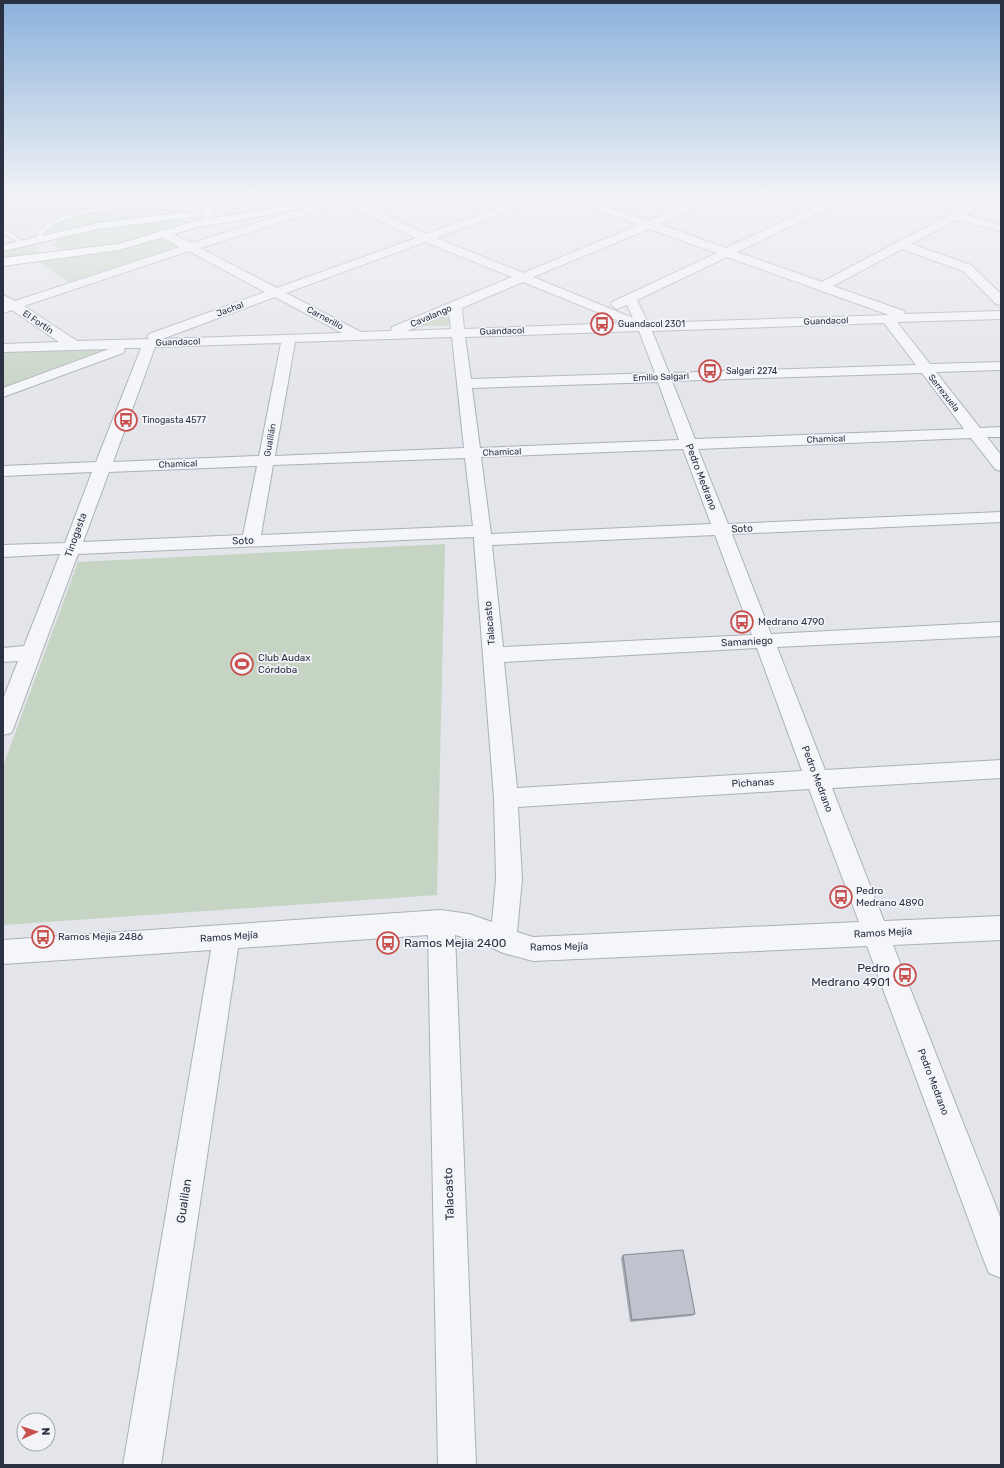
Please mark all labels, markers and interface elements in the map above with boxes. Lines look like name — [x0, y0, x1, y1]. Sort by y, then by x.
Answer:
street label: Jachal — [215, 299, 245, 319]
street label: Cavalango — [409, 303, 453, 329]
street label: Carnerillo — [305, 304, 345, 332]
street label: El Fortín — [21, 308, 55, 336]
bus stop icon: Guandacol 2301 — [589, 311, 615, 337]
street label: Guandacol — [804, 315, 848, 327]
place label: Guandacol 2301 — [618, 319, 685, 329]
street label: Guandacol — [480, 325, 524, 337]
street label: Guandacol — [156, 336, 200, 348]
bus stop icon: Salgari 2274 — [697, 358, 723, 384]
place label: Salgari 2274 — [726, 366, 778, 376]
street label: Emilio Salgari — [633, 371, 689, 383]
street label: Serrezuela — [926, 372, 962, 414]
bus stop icon: Tinogasta 4577 — [113, 407, 139, 433]
place label: Tinogasta 4577 — [142, 415, 206, 425]
street label: Gualilán — [262, 423, 278, 457]
street label: Chamical — [806, 433, 846, 445]
street label: Pedro Medrano — [683, 442, 719, 512]
street label: Chamical — [482, 446, 522, 458]
street label: Chamical — [158, 458, 198, 470]
street label: Tinogasta — [62, 511, 90, 559]
street label: Soto — [731, 522, 753, 536]
street label: Soto — [232, 535, 254, 547]
street label: Talacasto — [482, 600, 498, 646]
bus stop icon: Medrano 4790 — [729, 609, 755, 635]
place label: Medrano 4790 — [758, 616, 824, 628]
street label: Samaniego — [721, 635, 774, 649]
sports icon: Club Audax Córdoba — [229, 651, 255, 677]
place label: Club Audax Córdoba — [258, 652, 311, 676]
street label: Pedro Medrano — [799, 744, 835, 814]
street label: Pichanas — [731, 776, 775, 790]
bus stop icon: Pedro Medrano 4890 — [828, 884, 854, 910]
place label: Pedro Medrano 4890 — [856, 885, 924, 909]
bus stop icon: Ramos Mejia 2486 — [30, 924, 56, 950]
street label: Ramos Mejía — [854, 925, 912, 941]
street label: Ramos Mejía — [200, 929, 258, 945]
bus stop icon: Ramos Mejia 2400 — [375, 930, 401, 956]
place label: Ramos Mejia 2486 — [58, 931, 143, 943]
place label: Ramos Mejia 2400 — [404, 936, 506, 950]
street label: Ramos Mejía — [530, 940, 588, 954]
place label: Pedro Medrano 4901 — [811, 961, 890, 989]
bus stop icon: Pedro Medrano 4901 — [892, 962, 918, 988]
street label: Pedro Medrano — [915, 1047, 951, 1117]
street label: Talacasto — [441, 1167, 457, 1221]
street label: Gualilan — [174, 1178, 194, 1224]
north arrow — [16, 1412, 56, 1452]
text: N — [39, 1427, 52, 1436]

